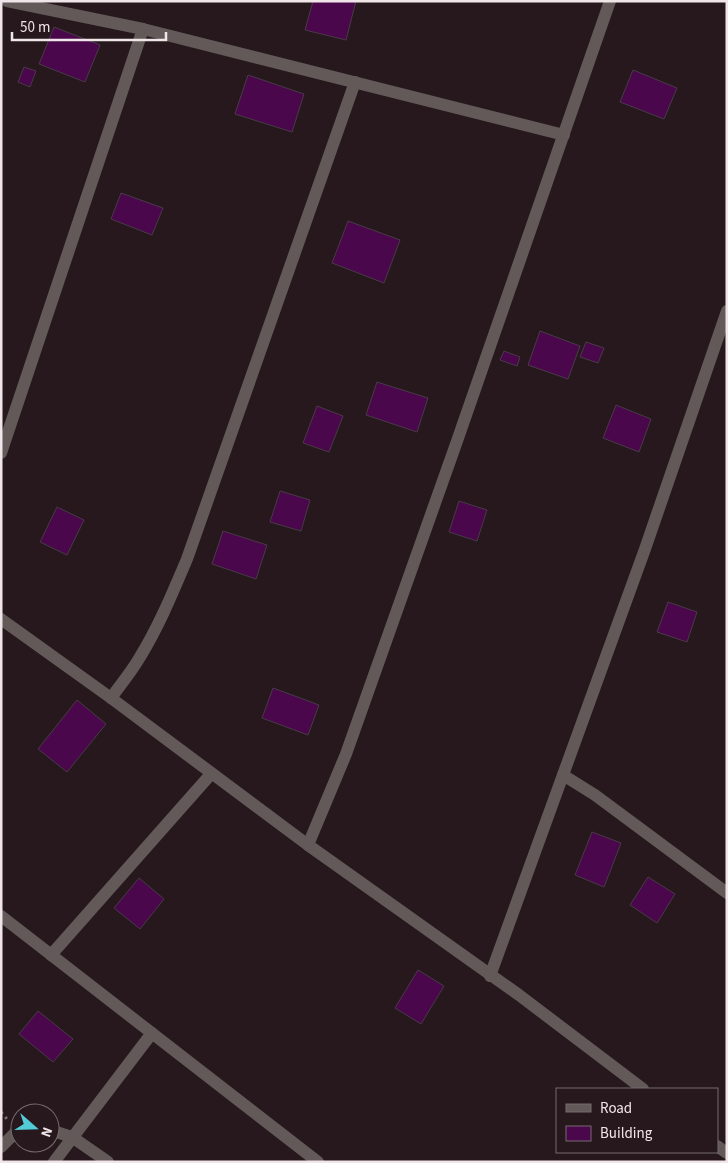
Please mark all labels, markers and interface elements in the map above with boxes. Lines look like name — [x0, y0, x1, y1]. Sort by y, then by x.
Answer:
scale bar — [12, 10, 166, 42]
text: 50 m — [20, 17, 50, 38]
legend — [556, 1088, 718, 1153]
text: Road — [600, 1098, 632, 1119]
north arrow — [10, 1103, 60, 1153]
text: Building — [600, 1123, 653, 1144]
text: N — [35, 1124, 57, 1140]

